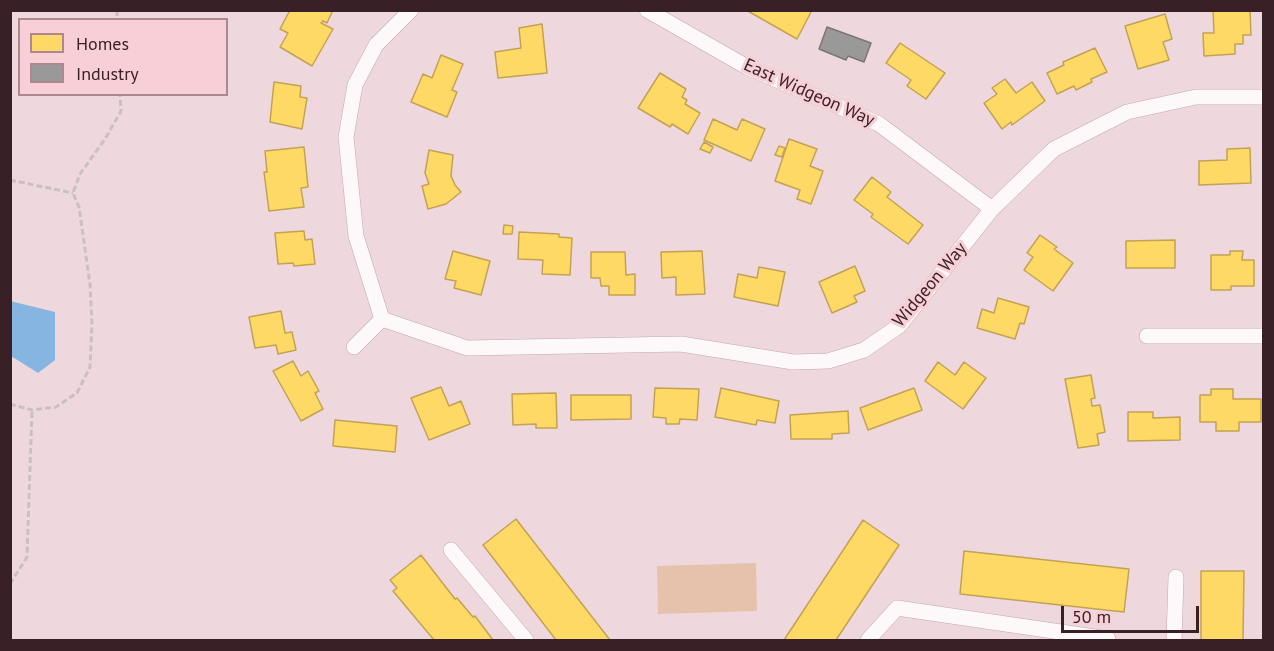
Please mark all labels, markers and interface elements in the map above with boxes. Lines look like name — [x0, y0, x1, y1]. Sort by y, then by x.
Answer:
legend — [18, 18, 228, 96]
text: Homes — [76, 32, 129, 55]
street label: East Widgeon Way — [740, 54, 878, 132]
text: Industry — [76, 62, 139, 85]
street label: Widgeon Way — [888, 238, 972, 332]
scale bar — [1064, 594, 1202, 632]
text: 50 m — [1072, 605, 1111, 628]

